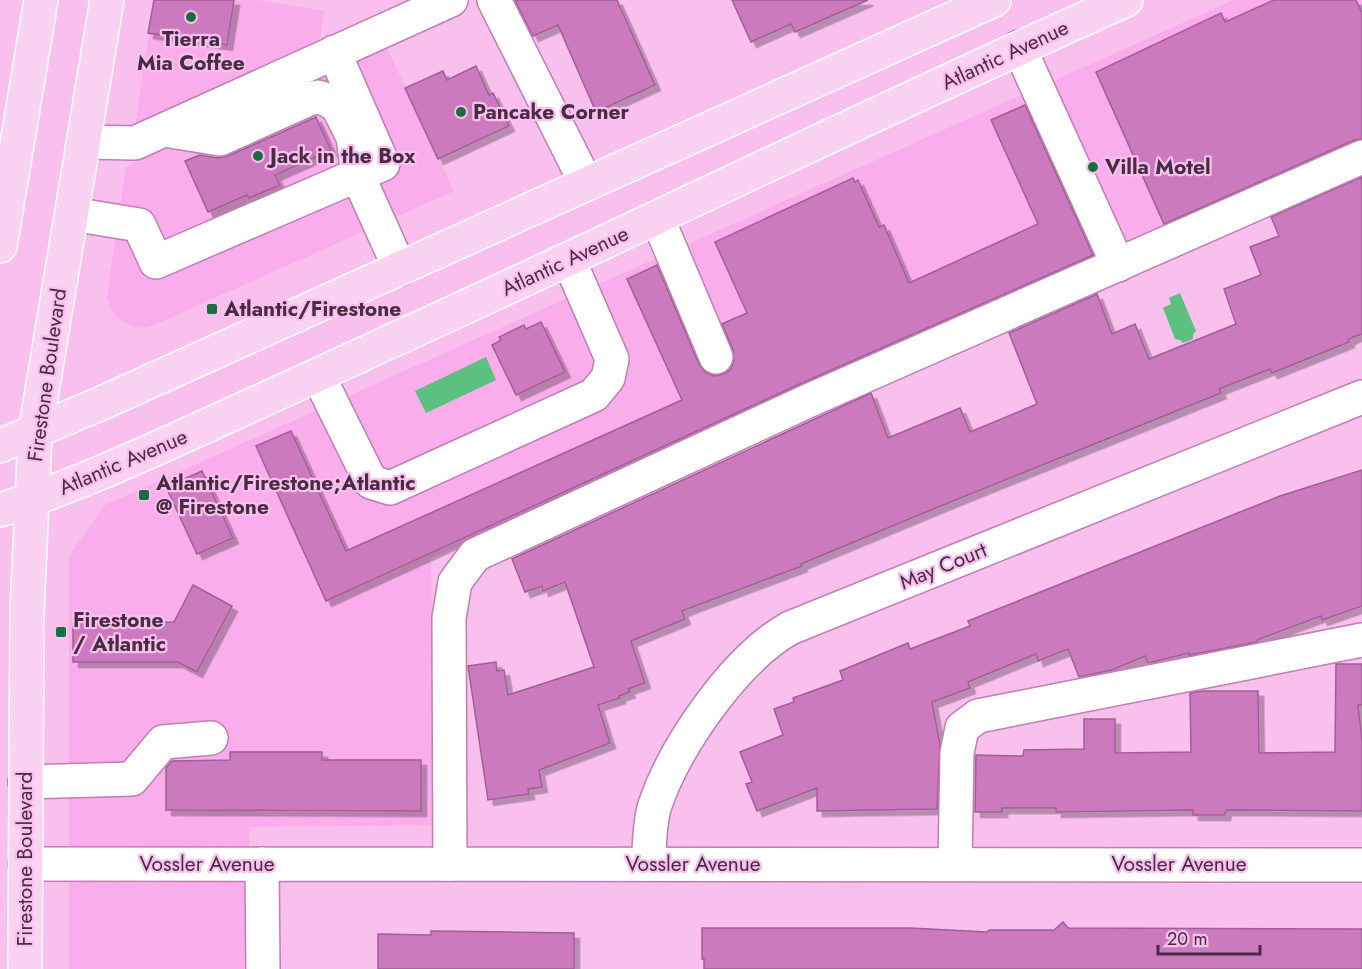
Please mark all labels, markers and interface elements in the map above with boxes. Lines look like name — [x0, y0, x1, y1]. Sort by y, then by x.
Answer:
marker: Tierra Mia Coffee — [184, 10, 198, 24]
street label: Atlantic Avenue — [937, 12, 1074, 98]
place label: Tierra Mia Coffee — [137, 24, 245, 78]
place label: Pancake Corner — [473, 97, 630, 127]
marker: Pancake Corner — [454, 105, 468, 119]
place label: Jack in the Box — [266, 141, 416, 171]
marker: Jack in the Box — [251, 149, 265, 163]
place label: Villa Motel — [1104, 152, 1211, 182]
marker: Villa Motel — [1086, 160, 1100, 174]
street label: Atlantic Avenue — [497, 218, 634, 304]
street label: Firestone Boulevard — [20, 286, 74, 464]
place label: Atlantic/Firestone — [223, 294, 401, 324]
marker: Atlantic/Firestone — [205, 302, 219, 316]
street label: Atlantic Avenue — [54, 421, 192, 503]
place label: Atlantic/Firestone;Atlantic @ Firestone — [155, 468, 416, 522]
marker: Atlantic/Firestone;Atlantic @ Firestone — [137, 488, 151, 502]
street label: May Court — [895, 535, 991, 597]
place label: Firestone / Atlantic — [73, 605, 166, 659]
marker: Firestone / Atlantic — [54, 625, 68, 639]
street label: Firestone Boulevard — [10, 772, 40, 946]
street label: Vossler Avenue — [139, 849, 275, 879]
street label: Vossler Avenue — [625, 849, 761, 879]
street label: Vossler Avenue — [1111, 849, 1247, 879]
scale bar — [1158, 918, 1260, 956]
text: 20 m — [1167, 926, 1207, 952]

